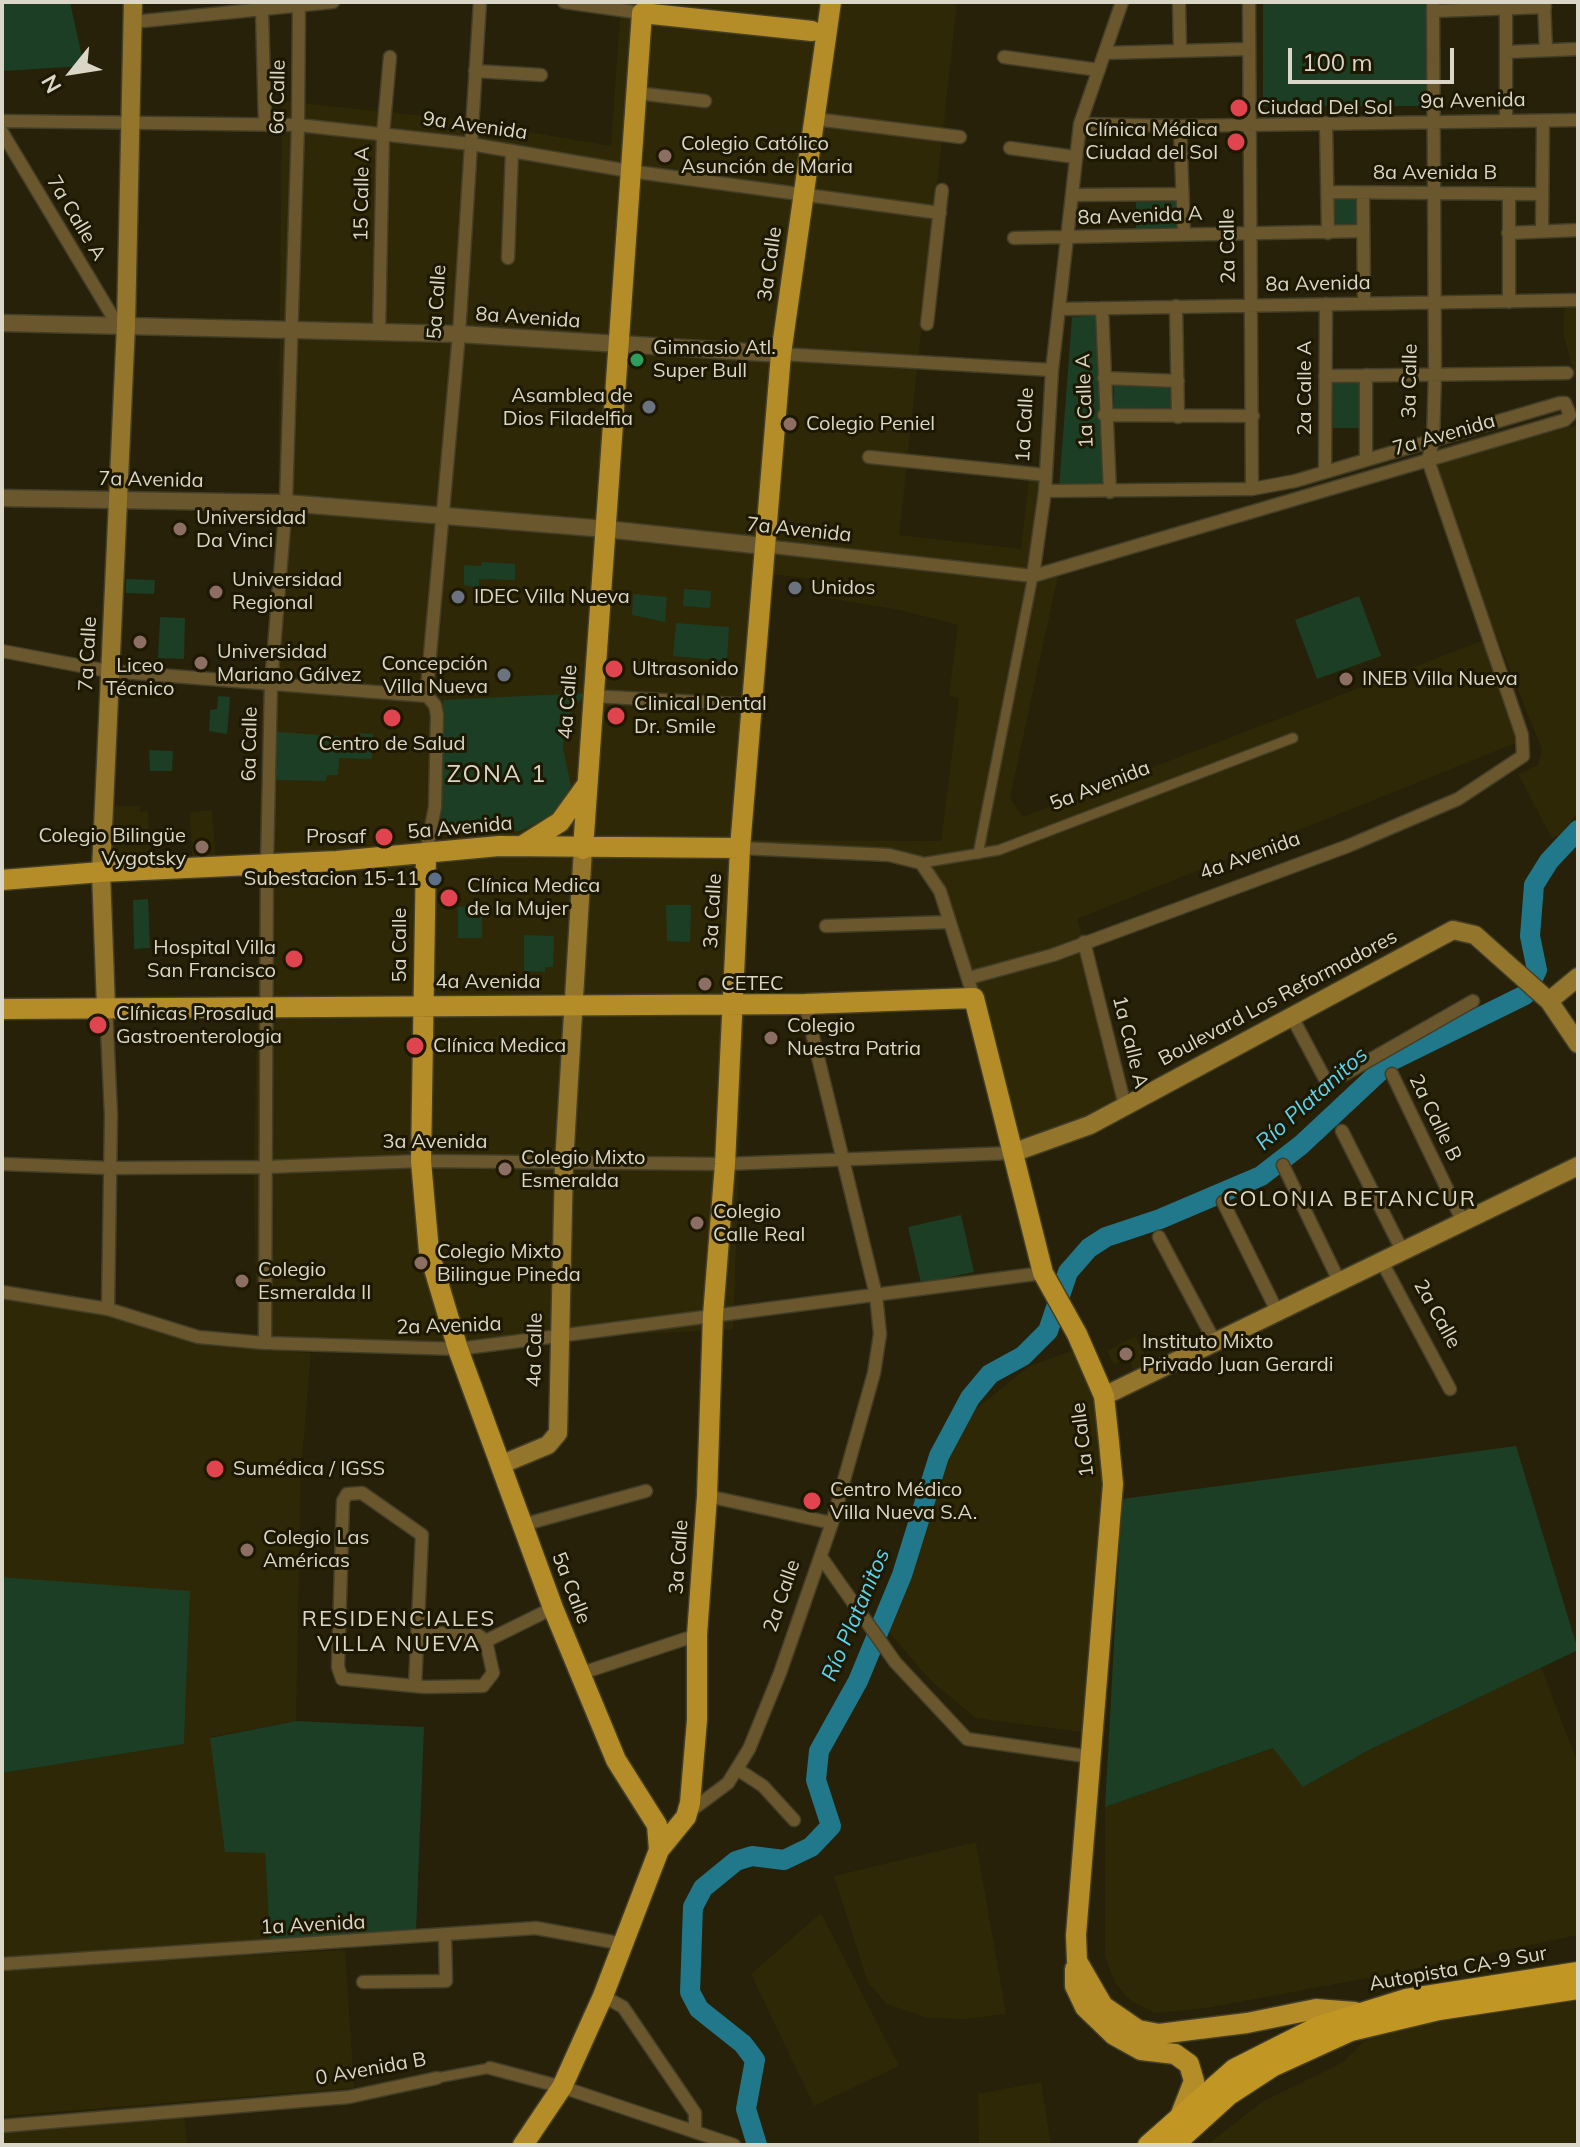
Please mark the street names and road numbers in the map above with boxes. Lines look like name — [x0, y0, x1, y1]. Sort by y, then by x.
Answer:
street label: 6a Calle — [265, 59, 291, 135]
street label: 9a Avenida — [1420, 88, 1526, 114]
street label: 9a Avenida — [421, 107, 529, 145]
street label: 15 Calle A — [349, 146, 375, 242]
street label: 8a Avenida B — [1373, 161, 1497, 185]
street label: 7a Calle A — [41, 171, 111, 265]
street label: 8a Avenida A — [1077, 202, 1203, 230]
street label: 2a Calle — [1215, 208, 1241, 284]
street label: 3a Calle — [753, 225, 787, 303]
street label: 5a Calle — [422, 264, 452, 340]
street label: 8a Avenida — [1265, 271, 1371, 297]
street label: 8a Avenida — [475, 302, 581, 334]
street label: 2a Calle A — [1293, 341, 1317, 435]
street label: 3a Calle — [1397, 343, 1423, 419]
street label: 1a Calle A — [1071, 353, 1099, 449]
street label: 1a Calle — [1011, 387, 1039, 463]
street label: 7a Avenida — [1390, 409, 1498, 461]
street label: 7a Avenida — [98, 467, 204, 493]
street label: 7a Avenida — [745, 513, 853, 547]
street label: 7a Calle — [74, 616, 102, 692]
street label: 4a Calle — [553, 664, 583, 740]
street label: 6a Calle — [237, 706, 263, 782]
street label: 5a Avenida — [1047, 756, 1153, 816]
street label: 5a Avenida — [407, 811, 513, 845]
street label: 4a Avenida — [1196, 827, 1304, 885]
street label: 3a Calle — [699, 873, 727, 949]
street label: 5a Calle — [388, 908, 412, 982]
street label: Boulevard Los Reformadores — [1155, 925, 1401, 1071]
street label: 4a Avenida — [435, 970, 541, 994]
street label: 1a Calle A — [1107, 993, 1153, 1091]
street label: 2a Calle B — [1404, 1071, 1466, 1165]
street label: 3a Avenida — [382, 1130, 488, 1154]
street label: 2a Calle — [1408, 1275, 1466, 1353]
street label: 2a Avenida — [396, 1312, 502, 1340]
street label: 4a Calle — [522, 1312, 548, 1388]
street label: 1a Calle — [1067, 1401, 1099, 1479]
street label: 3a Calle — [664, 1519, 694, 1595]
street label: 5a Calle — [546, 1549, 596, 1627]
street label: 2a Calle — [758, 1557, 806, 1635]
street label: 1a Avenida — [260, 1910, 366, 1940]
street label: Autopista CA-9 Sur — [1367, 1942, 1549, 1996]
street label: 0 Avenida B — [314, 2047, 428, 2091]

